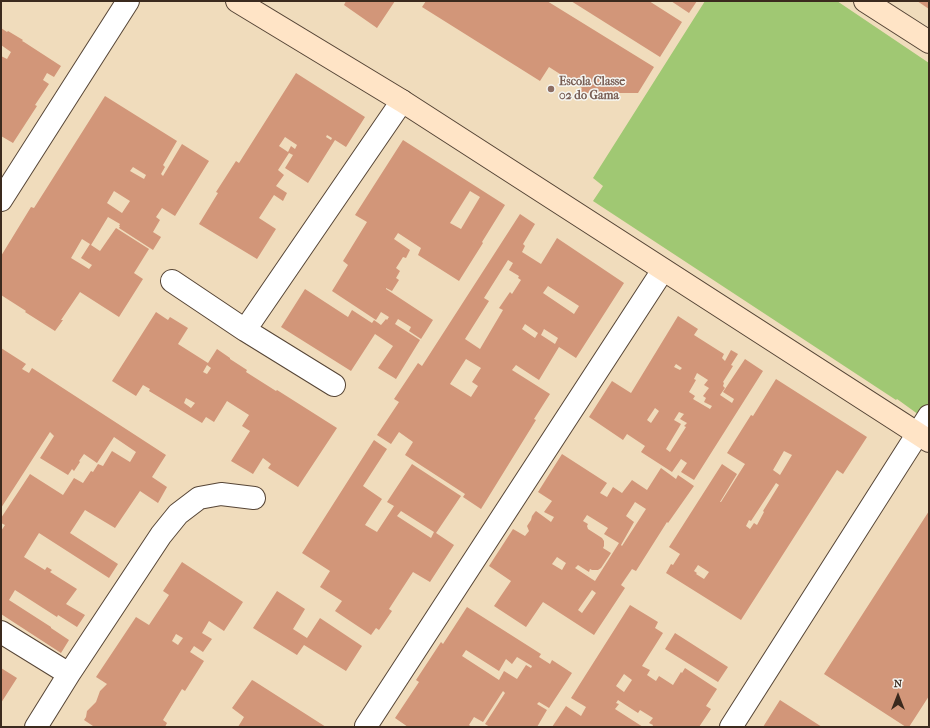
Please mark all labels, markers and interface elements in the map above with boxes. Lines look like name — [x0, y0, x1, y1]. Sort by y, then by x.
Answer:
place label: Escola Classe 02 do Gama — [559, 75, 625, 103]
marker: Escola Classe 02 do Gama — [546, 84, 556, 94]
north arrow — [878, 676, 918, 716]
text: N — [894, 677, 902, 690]

